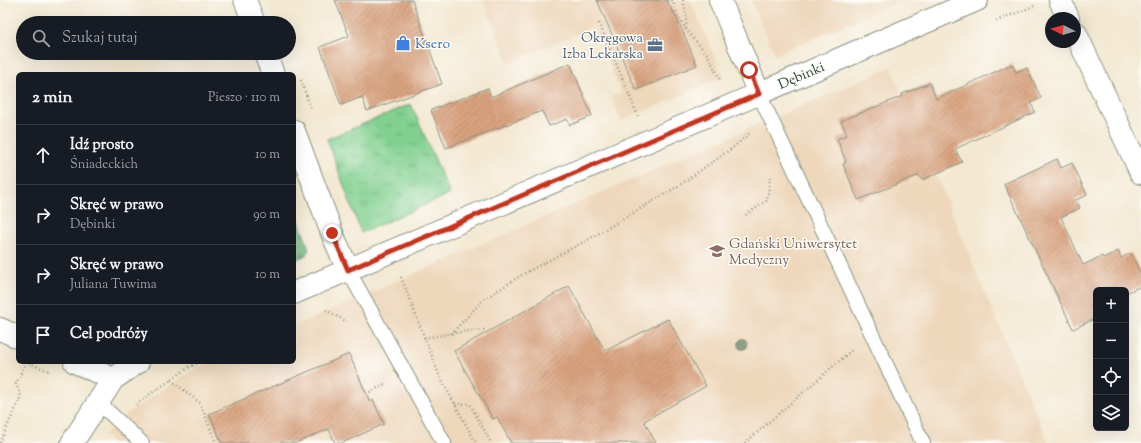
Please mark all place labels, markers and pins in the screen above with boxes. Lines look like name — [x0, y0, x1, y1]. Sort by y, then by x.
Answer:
place label: Okręgowa Izba Lekarska — [563, 29, 644, 65]
shop icon: Ksero — [394, 34, 412, 52]
place label: Ksero — [415, 35, 450, 55]
office icon: Okręgowa Izba Lekarska — [646, 36, 664, 54]
place label: Gdański Uniwersytet Medyczny — [729, 235, 857, 271]
school or university icon: Gdański Uniwersytet Medyczny — [708, 242, 726, 260]

